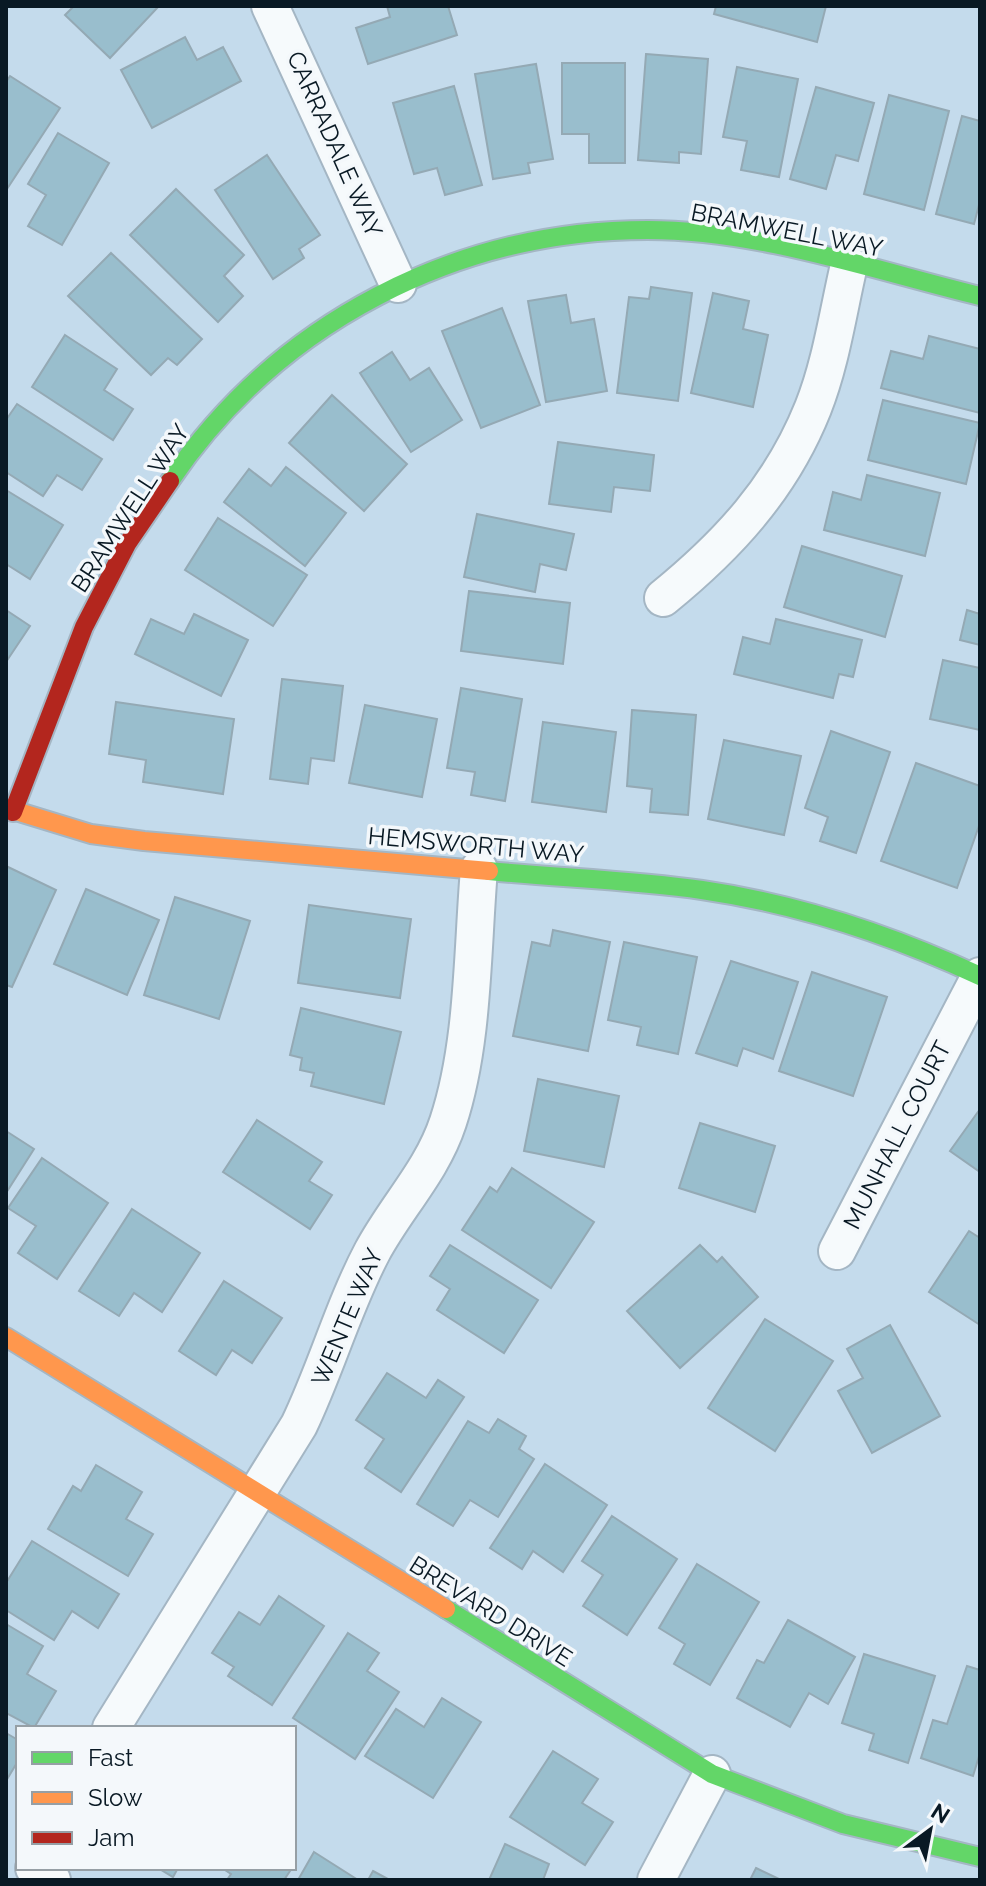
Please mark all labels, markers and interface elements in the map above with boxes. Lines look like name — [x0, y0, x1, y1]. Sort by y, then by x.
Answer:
street label: CARRADALE WAY — [281, 47, 389, 242]
street label: BRAMWELL WAY — [689, 197, 886, 263]
street label: BRAMWELL WAY — [65, 418, 195, 598]
street label: HEMSWORTH WAY — [367, 821, 586, 869]
street label: MUNHALL COURT — [837, 1036, 957, 1234]
street label: WENTE WAY — [305, 1244, 389, 1390]
street label: BREVARD DRIVE — [404, 1549, 578, 1673]
legend — [16, 1726, 296, 1870]
text: Fast — [88, 1743, 133, 1772]
text: Slow — [88, 1783, 143, 1812]
north arrow — [890, 1790, 970, 1870]
text: N — [927, 1798, 955, 1829]
text: Jam — [88, 1823, 134, 1852]

